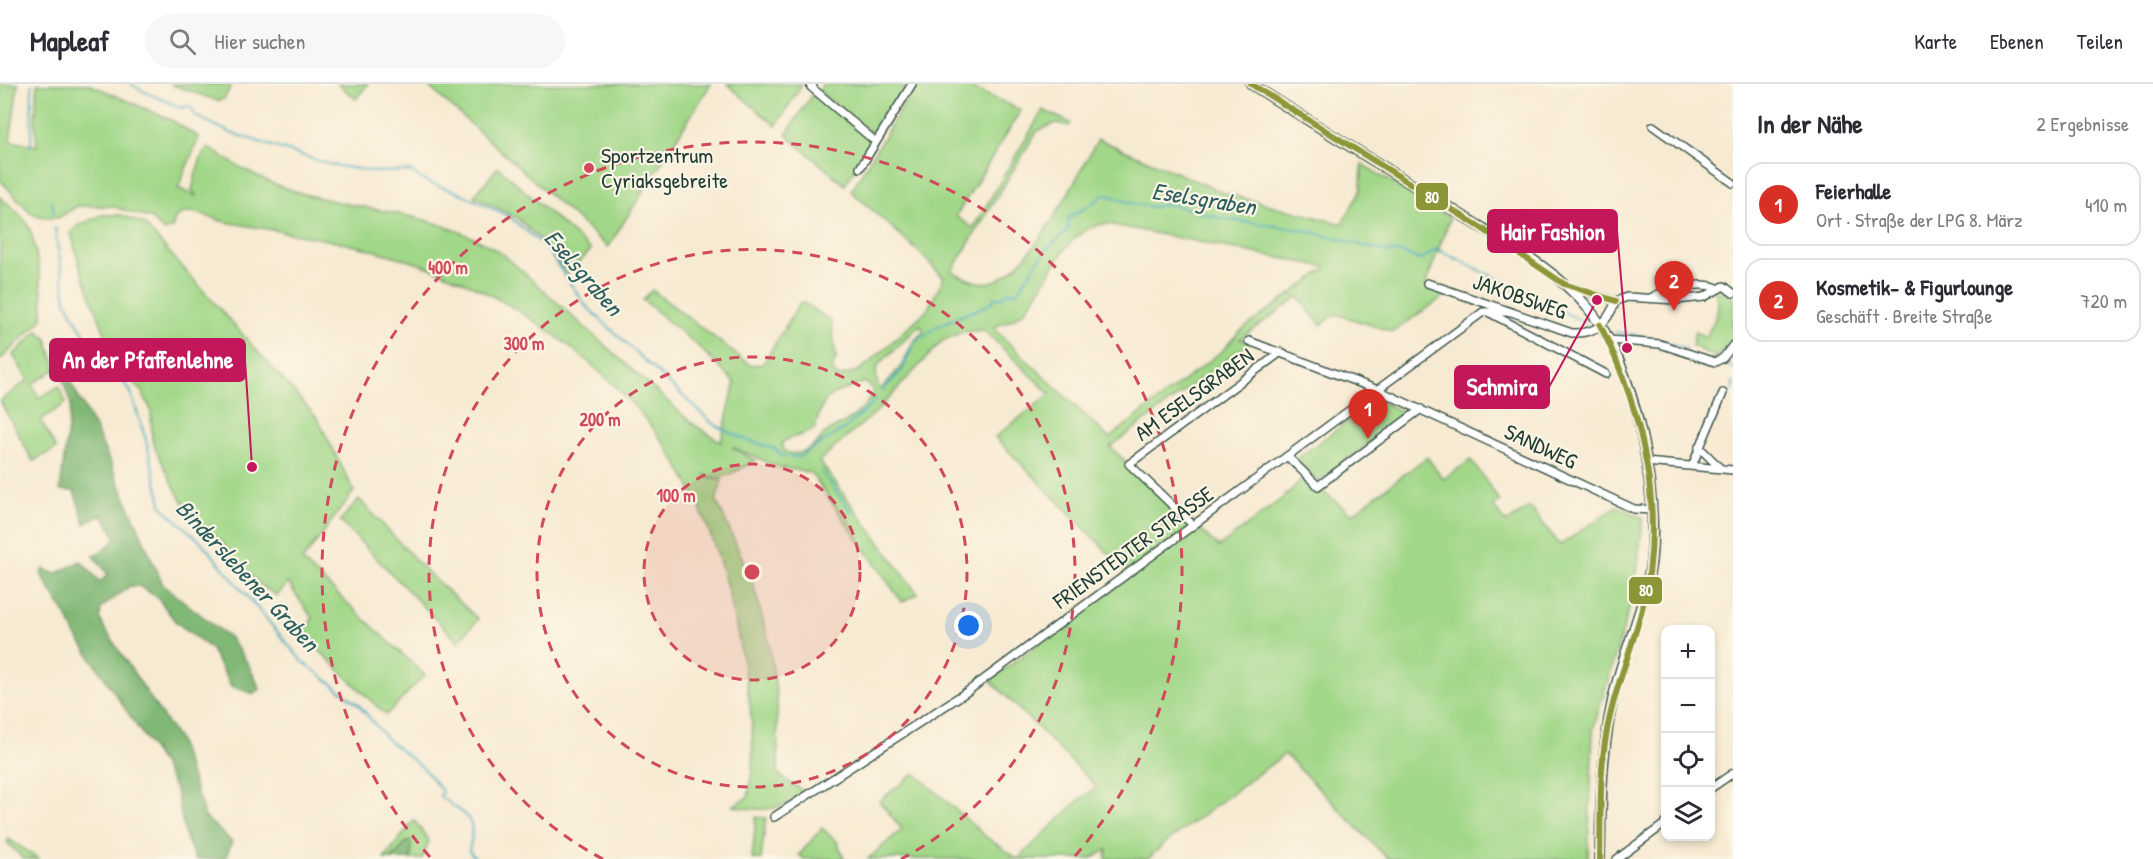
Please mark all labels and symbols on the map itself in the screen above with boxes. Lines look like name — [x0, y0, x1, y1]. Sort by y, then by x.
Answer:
place label: Sportzentrum Cyriaksgebreite — [601, 140, 728, 195]
marker: Sportzentrum Cyriaksgebreite — [582, 161, 596, 175]
water label: Eselsgraben — [1150, 174, 1260, 223]
line badge: 80 — [1415, 182, 1449, 211]
text: 80 — [1425, 186, 1439, 208]
callout: Hair Fashion — [1488, 210, 1617, 252]
text: Hair Fashion — [1501, 215, 1605, 247]
water label: Eselsgraben — [537, 222, 632, 324]
text: 400 m — [428, 255, 468, 280]
pin: 2 — [1654, 262, 1694, 311]
street label: JAKOBSWEG — [1469, 266, 1571, 326]
text: 300 m — [504, 331, 544, 356]
callout: An der Pfaffenlehne — [50, 339, 245, 381]
street label: AM ESELSGRABEN — [1128, 341, 1260, 447]
text: An der Pfaffenlehne — [63, 343, 234, 375]
callout: Schmira — [1455, 366, 1549, 408]
text: Schmira — [1467, 370, 1538, 402]
pin: 1 — [1348, 390, 1388, 439]
text: 200 m — [580, 407, 620, 432]
street label: SANDWEG — [1500, 416, 1583, 476]
street label: FRIENSTEDTER STRASSE — [1046, 478, 1220, 616]
text: 100 m — [656, 483, 696, 508]
water label: Binderslebener Graben — [169, 492, 328, 659]
centre of rings — [742, 562, 762, 582]
line badge: 80 — [1628, 576, 1663, 605]
text: 80 — [1639, 579, 1653, 601]
your location — [954, 611, 983, 640]

